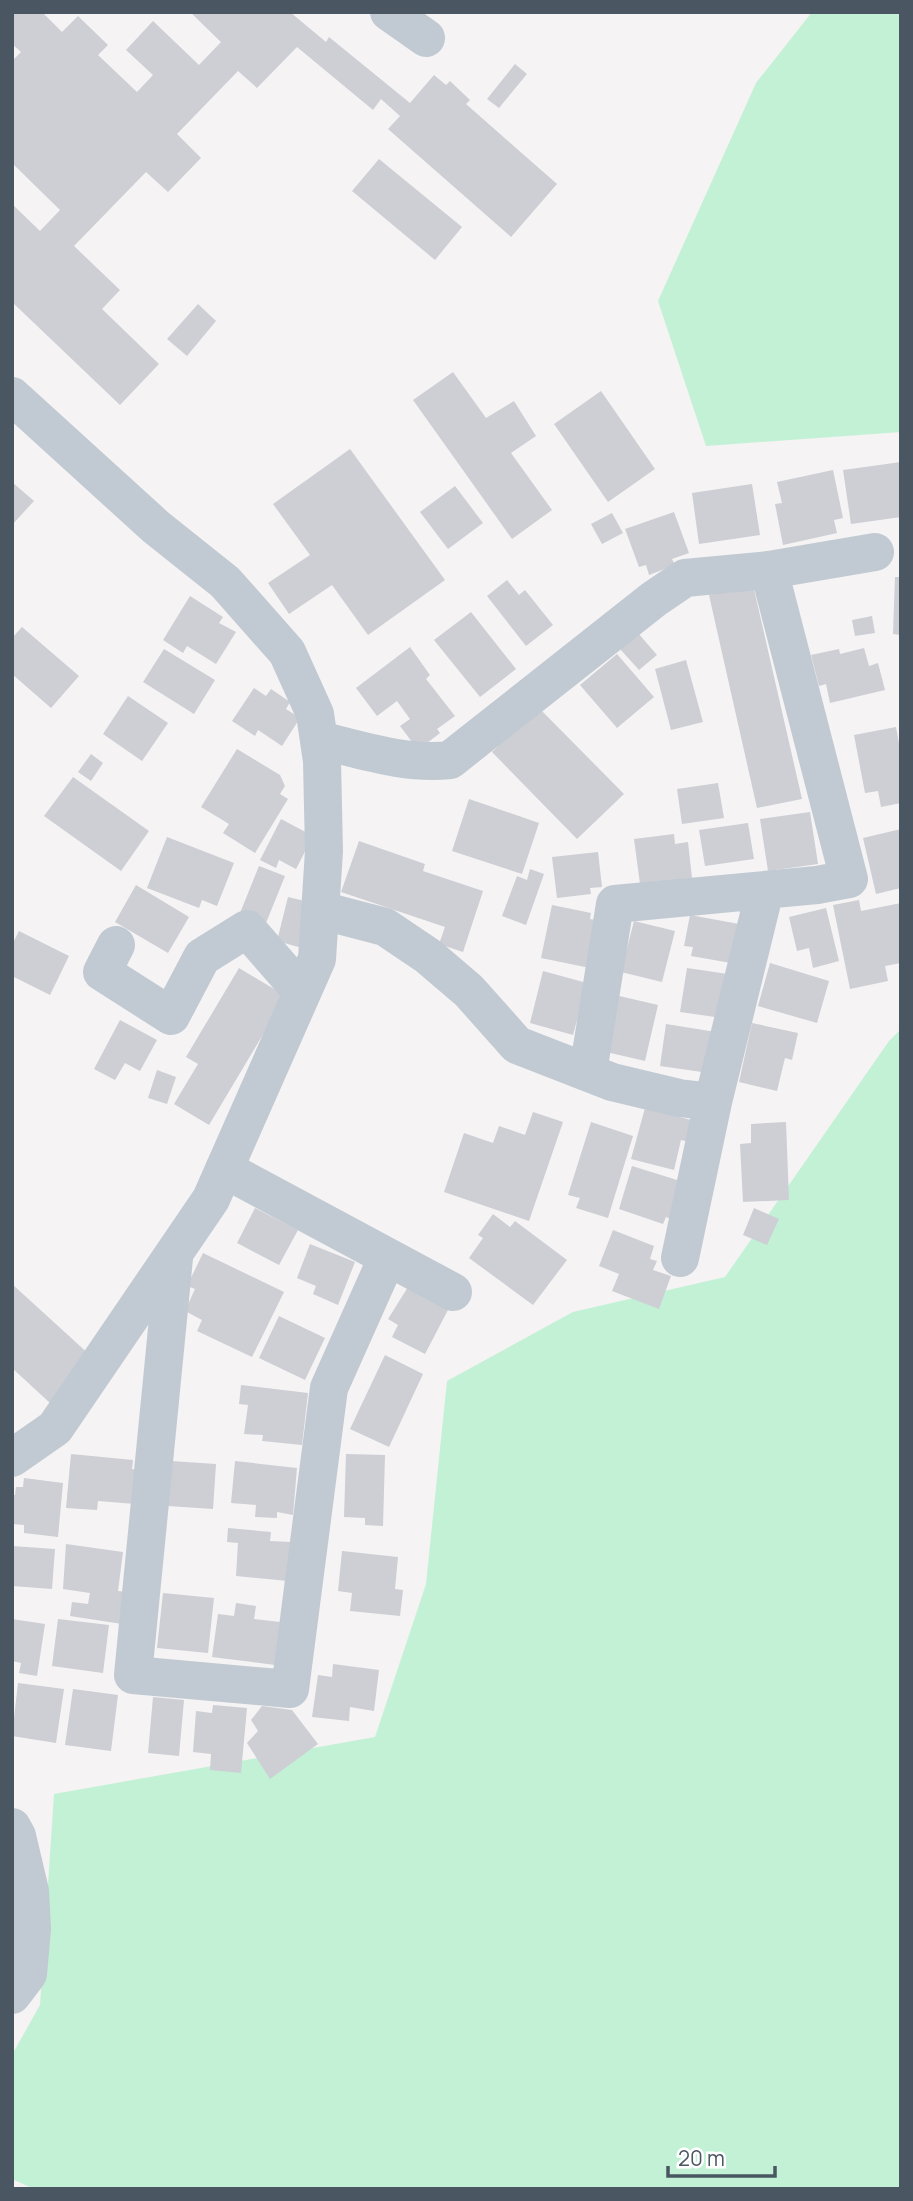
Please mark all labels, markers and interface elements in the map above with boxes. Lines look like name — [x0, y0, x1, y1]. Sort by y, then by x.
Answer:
scale bar — [668, 2134, 775, 2178]
text: 20 m — [678, 2144, 725, 2172]

